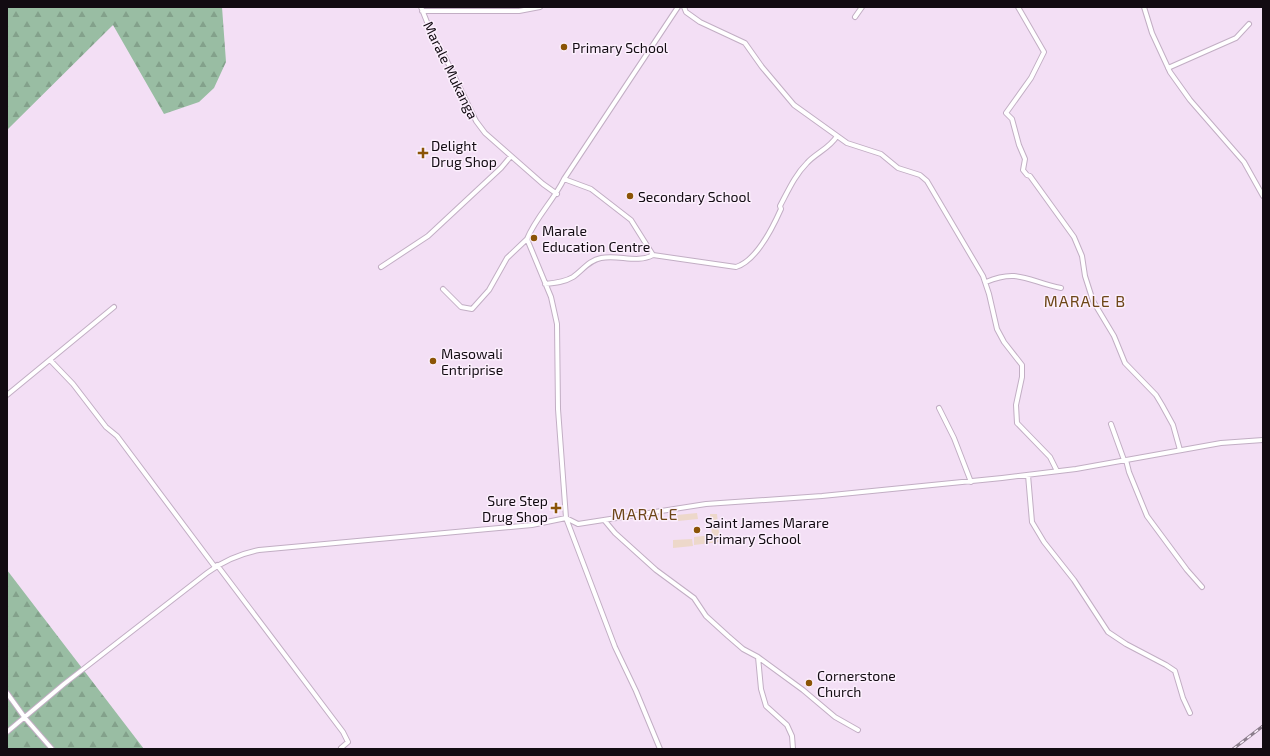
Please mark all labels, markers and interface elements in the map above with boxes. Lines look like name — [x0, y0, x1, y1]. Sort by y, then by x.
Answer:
street label: Marale Mukanga — [420, 18, 482, 122]
place label: Primary School — [572, 39, 669, 56]
marker: Primary School — [559, 42, 569, 52]
place label: Delight Drug Shop — [431, 137, 497, 170]
marker: Delight Drug Shop — [418, 148, 428, 158]
place label: Secondary School — [638, 188, 751, 205]
marker: Secondary School — [625, 191, 635, 201]
place label: Marale Education Centre — [542, 222, 650, 255]
marker: Marale Education Centre — [529, 233, 539, 243]
district label: MARALE B — [1044, 291, 1126, 310]
place label: Masowali Entriprise — [441, 345, 503, 378]
marker: Masowali Entriprise — [428, 356, 438, 366]
place label: Sure Step Drug Shop — [482, 492, 548, 525]
marker: Sure Step Drug Shop — [551, 503, 561, 513]
district label: MARALE — [611, 504, 679, 523]
place label: Saint James Marare Primary School — [705, 514, 829, 547]
marker: Saint James Marare Primary School — [692, 525, 702, 535]
place label: Cornerstone Church — [817, 667, 896, 700]
marker: Cornerstone Church — [804, 678, 814, 688]

